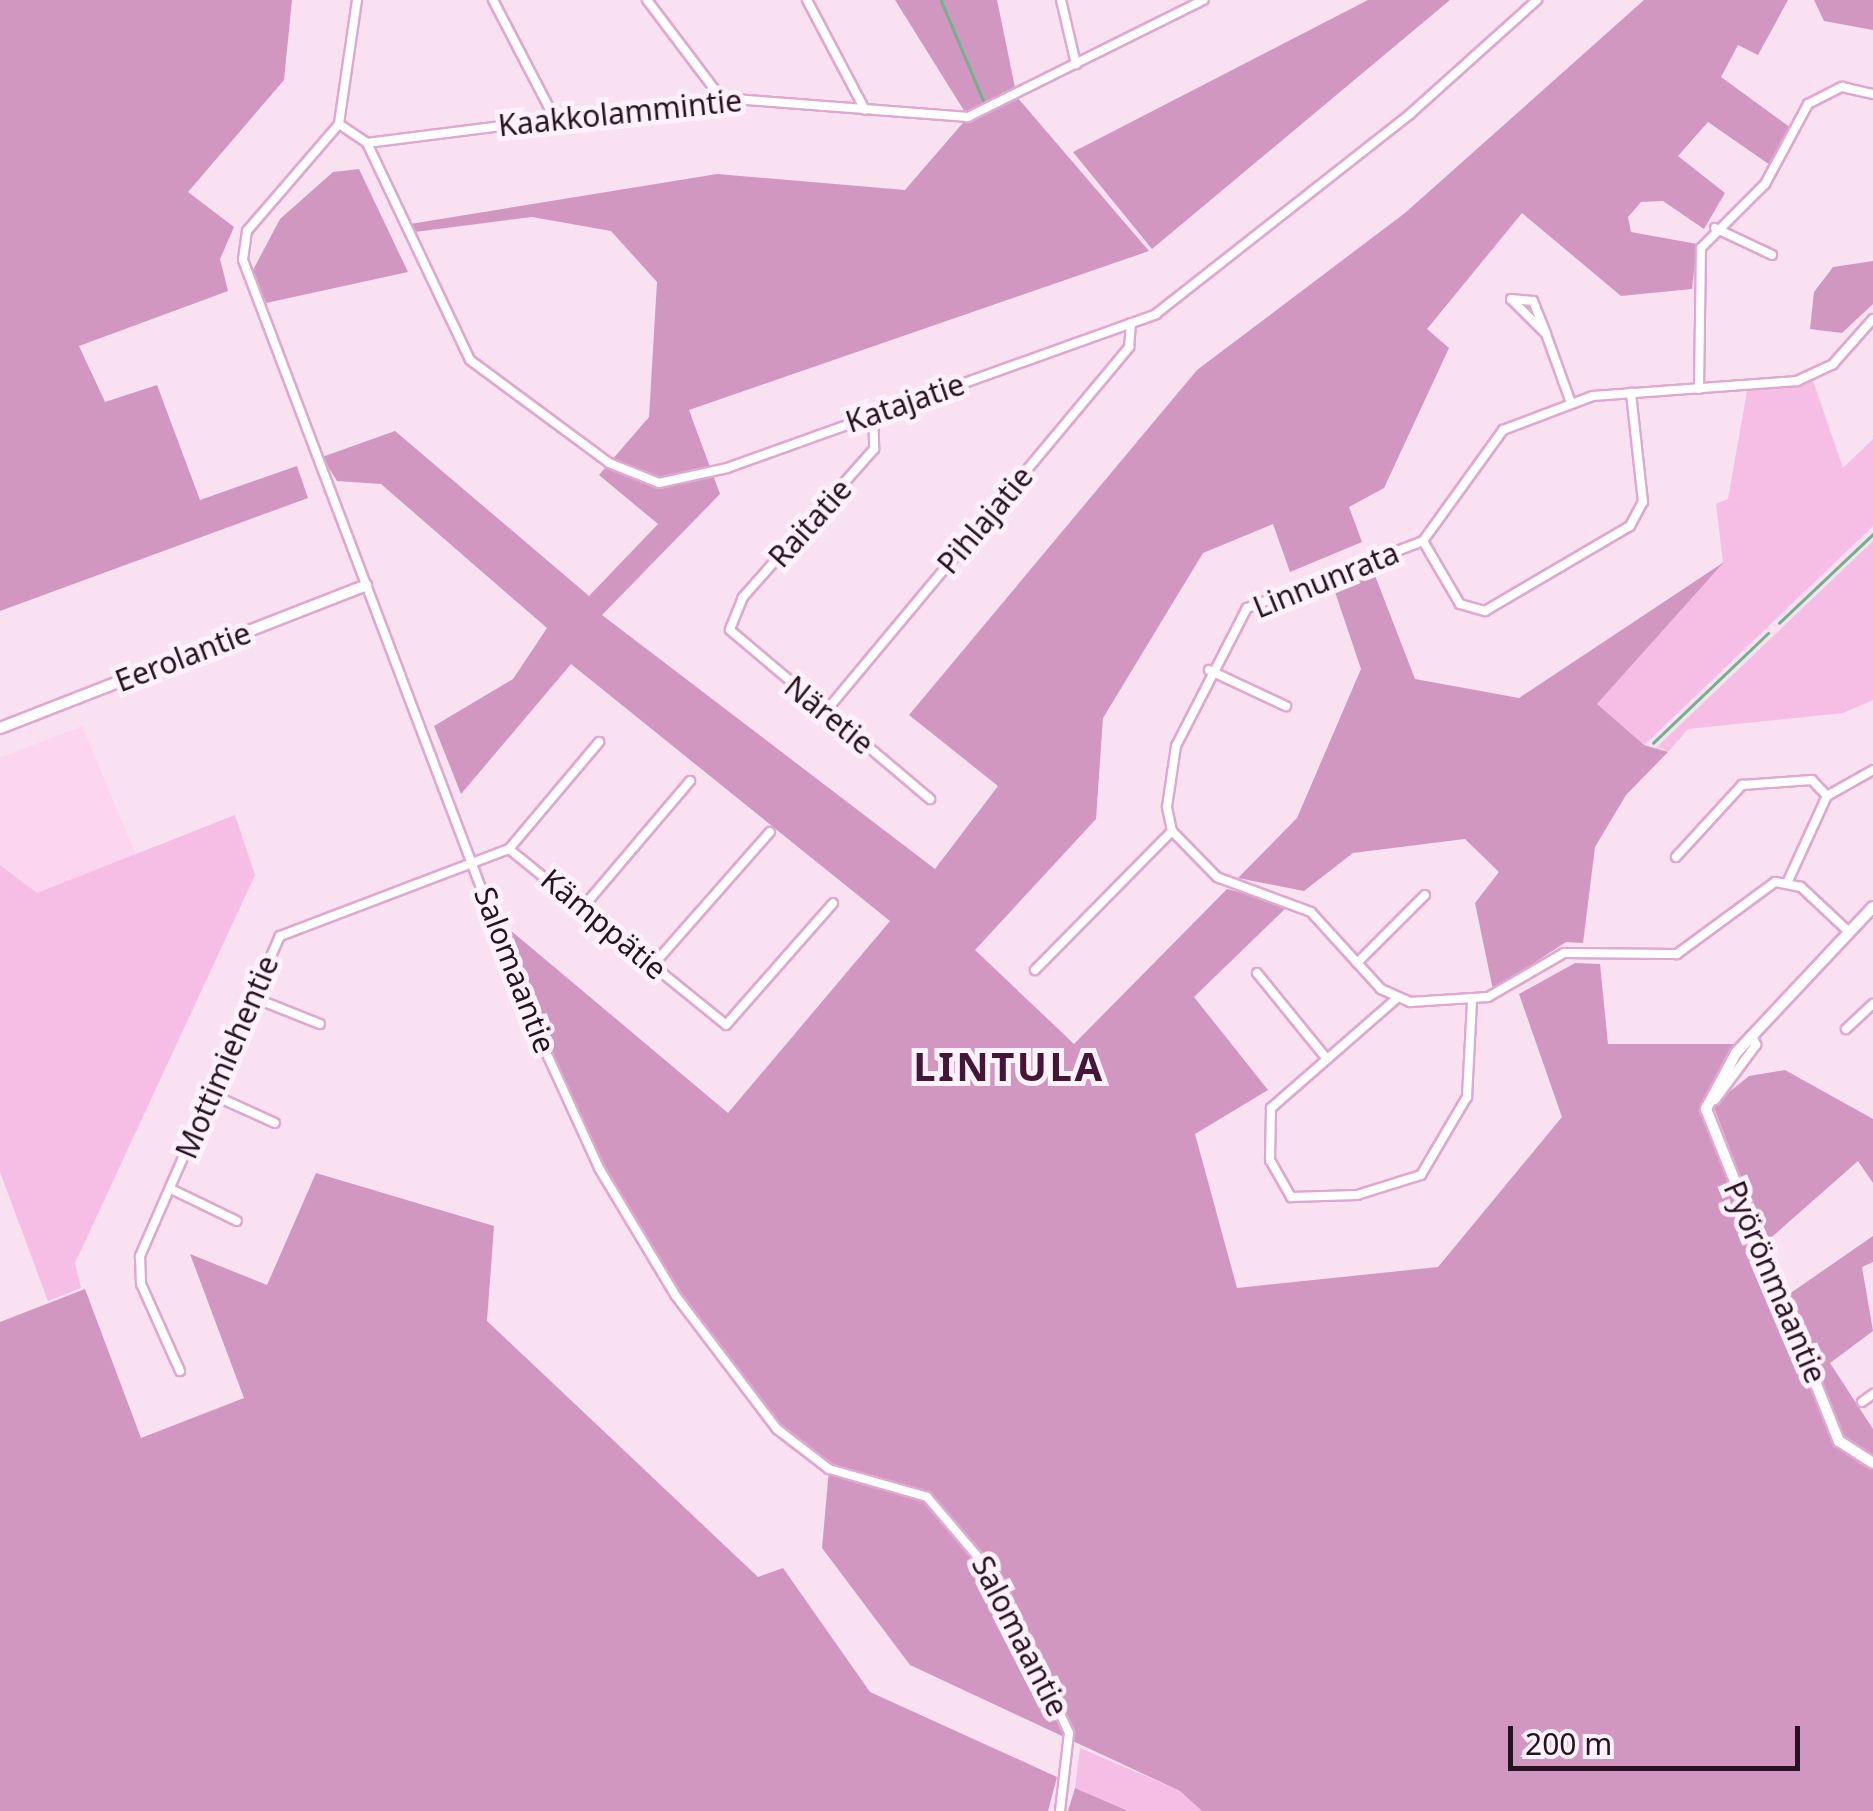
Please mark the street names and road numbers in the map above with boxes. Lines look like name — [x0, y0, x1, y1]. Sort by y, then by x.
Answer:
street label: Kaakkolammintie — [496, 82, 744, 144]
street label: Katajatie — [841, 366, 969, 440]
street label: Pihlajatie — [930, 459, 1040, 581]
street label: Raitatie — [761, 471, 859, 575]
street label: Linnunrata — [1248, 534, 1404, 626]
street label: Eerolantie — [110, 615, 256, 699]
street label: Näretie — [777, 668, 881, 762]
street label: Kämppätie — [534, 861, 674, 987]
street label: Salomaantie — [467, 882, 563, 1058]
street label: Mottimiehentie — [168, 950, 286, 1164]
street label: Pyörönmaantie — [1716, 1176, 1834, 1388]
street label: Salomaantie — [964, 1550, 1076, 1722]

